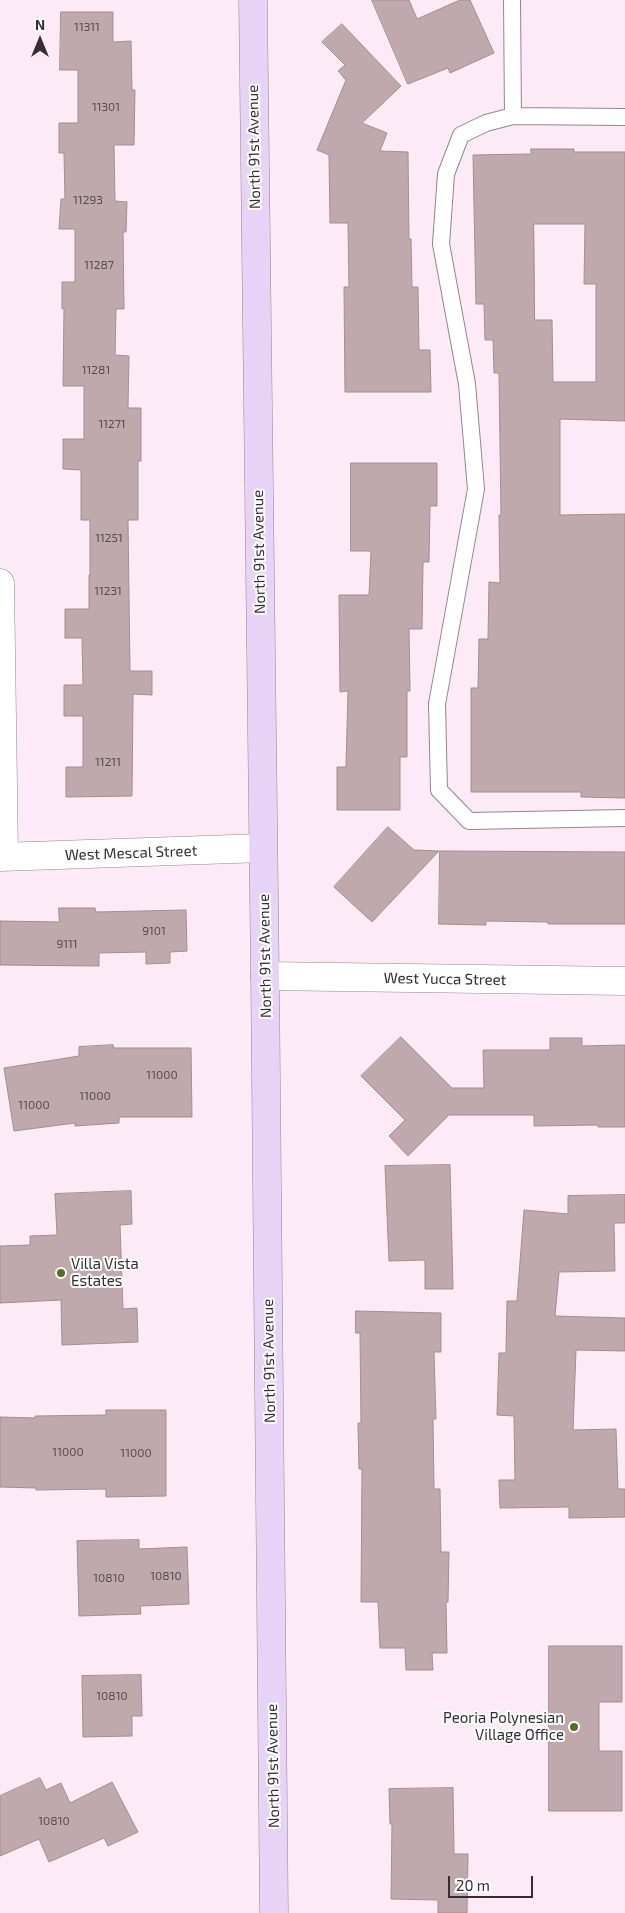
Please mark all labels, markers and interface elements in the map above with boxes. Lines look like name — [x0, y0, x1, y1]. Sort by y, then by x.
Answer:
north arrow — [15, 15, 65, 65]
text: N — [35, 16, 45, 33]
house number: 11311 — [74, 20, 100, 34]
street label: North 91st Avenue — [244, 85, 264, 209]
house number: 11301 — [92, 100, 120, 114]
house number: 11293 — [73, 193, 103, 207]
house number: 11287 — [84, 258, 114, 272]
house number: 11281 — [82, 363, 110, 377]
house number: 11271 — [98, 417, 126, 431]
street label: North 91st Avenue — [249, 490, 269, 614]
house number: 11251 — [95, 531, 123, 545]
house number: 11231 — [94, 584, 122, 598]
house number: 11211 — [95, 755, 121, 769]
street label: West Mescal Street — [64, 842, 198, 864]
street label: North 91st Avenue — [255, 894, 275, 1018]
house number: 9101 — [142, 924, 166, 938]
house number: 9111 — [56, 937, 78, 951]
street label: West Yucca Street — [383, 969, 507, 989]
house number: 11000 — [146, 1068, 178, 1082]
house number: 11000 — [79, 1089, 111, 1103]
house number: 11000 — [18, 1098, 50, 1112]
place label: Villa Vista Estates — [71, 1255, 139, 1290]
marker: Villa Vista Estates — [55, 1267, 67, 1279]
street label: North 91st Avenue — [259, 1299, 279, 1423]
house number: 11000 — [52, 1445, 84, 1459]
house number: 11000 — [120, 1446, 152, 1460]
house number: 10810 — [150, 1569, 182, 1583]
house number: 10810 — [93, 1571, 125, 1585]
house number: 10810 — [96, 1689, 128, 1703]
street label: North 91st Avenue — [263, 1704, 283, 1828]
place label: Peoria Polynesian Village Office — [443, 1709, 564, 1744]
marker: Peoria Polynesian Village Office — [568, 1721, 580, 1733]
house number: 10810 — [38, 1814, 70, 1828]
scale bar — [450, 1866, 535, 1898]
text: 20 m — [456, 1876, 490, 1894]

